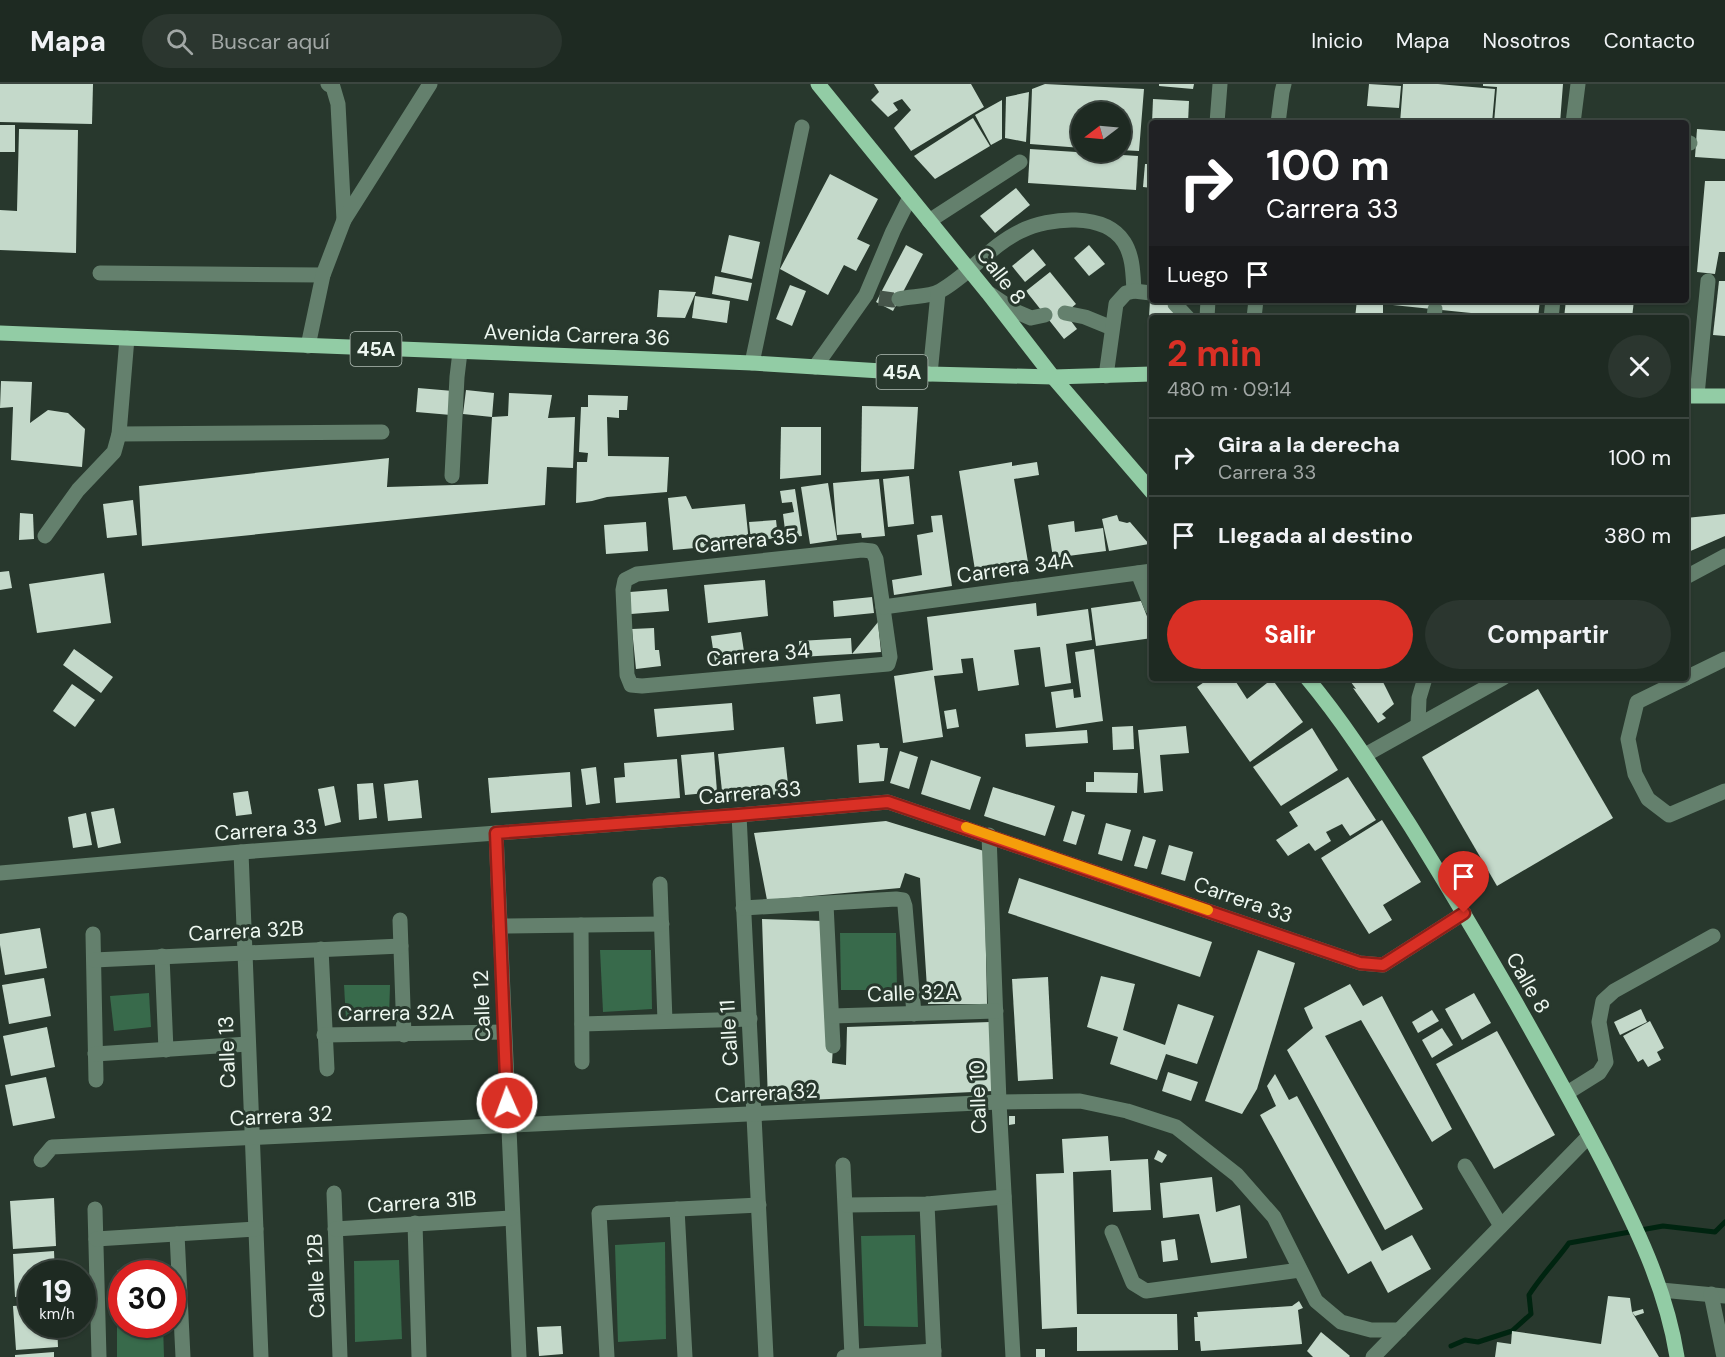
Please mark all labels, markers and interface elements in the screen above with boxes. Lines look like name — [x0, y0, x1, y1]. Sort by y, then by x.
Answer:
search box — [142, 14, 562, 68]
text: Mapa — [30, 23, 106, 60]
icon: search — [163, 25, 196, 58]
text: Buscar aquí — [211, 27, 330, 56]
text: Inicio — [1311, 27, 1363, 55]
text: Mapa — [1396, 27, 1450, 55]
text: Nosotros — [1483, 27, 1571, 55]
text: Contacto — [1604, 27, 1695, 55]
north arrow — [1071, 102, 1131, 162]
map controls — [1071, 102, 1131, 162]
text: 100 m — [1266, 138, 1390, 193]
icon: right — [1167, 144, 1245, 222]
text: Carrera 33 — [1266, 191, 1399, 226]
street label: Calle 8 — [970, 241, 1032, 311]
icon: arrive — [1241, 258, 1274, 291]
text: Luego — [1167, 260, 1229, 289]
street label: Avenida Carrera 36 — [483, 318, 671, 352]
text: 2 min — [1167, 330, 1262, 377]
road number: 45A — [350, 332, 401, 366]
button: close — [1608, 335, 1671, 398]
road number: 45A — [876, 355, 928, 389]
text: 480 m · 09:14 — [1167, 376, 1291, 402]
text: Gira a la derecha — [1218, 430, 1400, 459]
icon: right — [1167, 441, 1200, 474]
text: 100 m — [1609, 443, 1671, 472]
text: Carrera 33 — [1218, 459, 1316, 485]
icon: arrive — [1167, 519, 1200, 552]
text: Llegada al destino — [1218, 521, 1413, 550]
text: 380 m — [1604, 521, 1671, 550]
street label: Carrera 35 — [693, 522, 799, 560]
street label: Carrera 34A — [955, 546, 1075, 590]
button: Salir — [1167, 600, 1413, 669]
button: Compartir — [1425, 600, 1671, 669]
street label: Carrera 34 — [705, 637, 811, 673]
street label: Carrera 33 — [697, 775, 803, 811]
street label: Carrera 33 — [214, 812, 318, 848]
pin — [1438, 851, 1489, 913]
icon: arrive — [1447, 860, 1480, 893]
street label: Carrera 33 — [1190, 870, 1296, 930]
street label: Carrera 32B — [188, 914, 304, 948]
street label: Calle 8 — [1499, 947, 1557, 1019]
street label: Calle 12 — [467, 970, 497, 1042]
street label: Calle 32A — [867, 977, 959, 1009]
street label: Carrera 32A — [337, 998, 455, 1028]
street label: Calle 11 — [713, 999, 745, 1067]
street label: Calle 13 — [212, 1015, 242, 1089]
street label: Calle 10 — [963, 1059, 993, 1135]
position arrow — [475, 1071, 539, 1135]
street label: Carrera 32 — [714, 1076, 818, 1110]
street label: Carrera 32 — [229, 1099, 333, 1133]
street label: Carrera 31B — [366, 1184, 478, 1220]
street label: Calle 12B — [301, 1233, 331, 1319]
speed limit sign: 30 — [108, 1260, 186, 1338]
text: 19 — [42, 1272, 72, 1311]
text: km/h — [39, 1304, 75, 1324]

